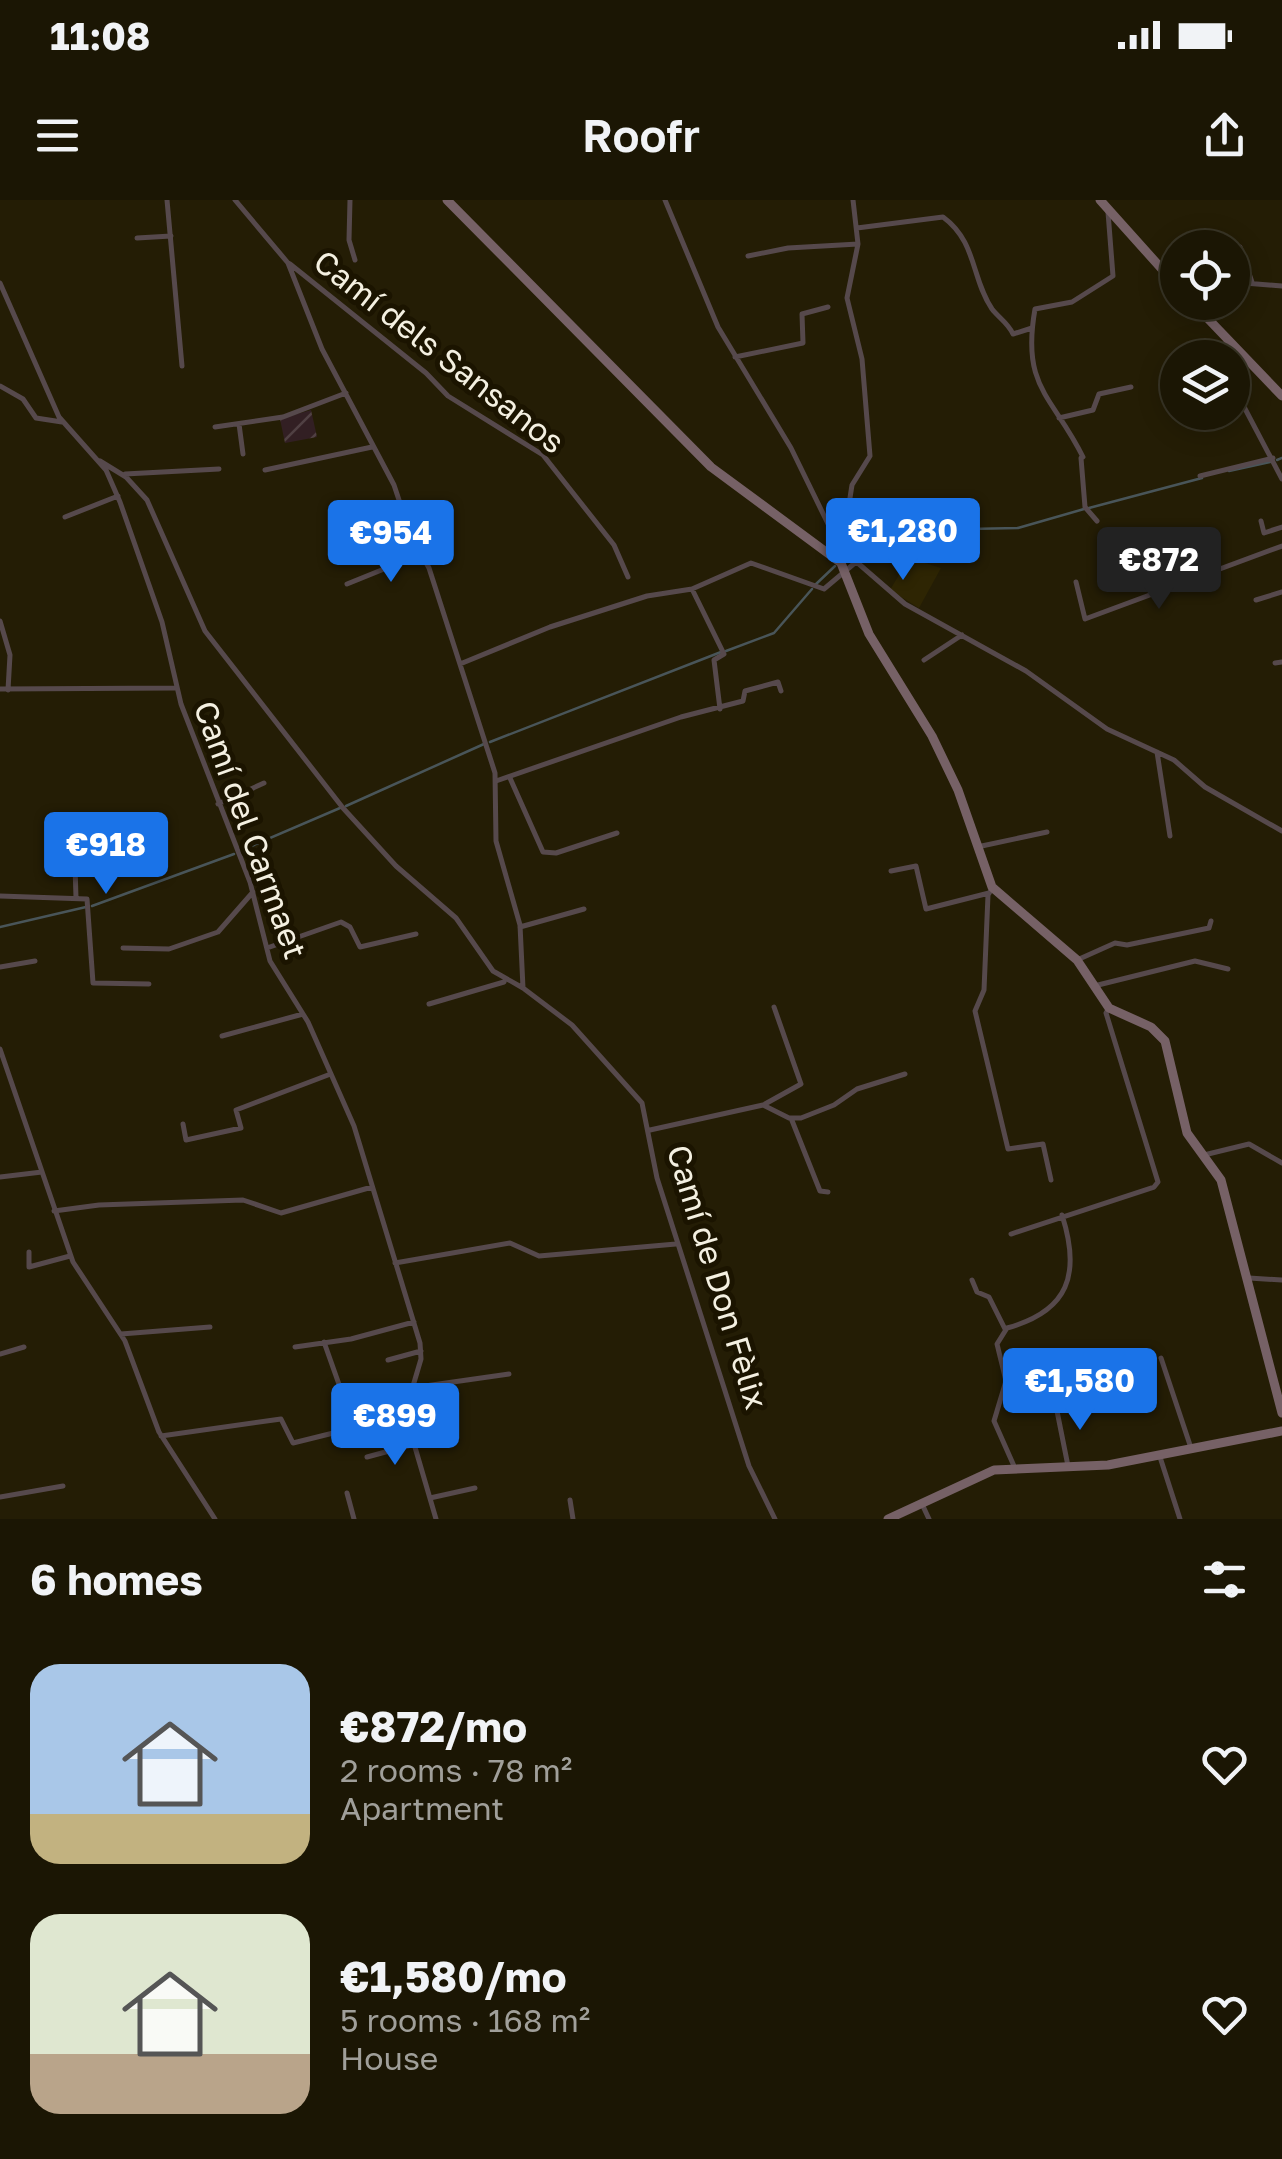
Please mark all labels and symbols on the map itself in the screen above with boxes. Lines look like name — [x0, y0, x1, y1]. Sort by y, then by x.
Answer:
street label: Camí dels Sansanos — [307, 242, 572, 461]
pin: €1,280 — [822, 498, 984, 583]
pin: €954 — [332, 500, 450, 585]
pin: €872 — [1100, 527, 1218, 612]
street label: Camí del Carmaet — [187, 696, 315, 964]
pin: €918 — [47, 812, 165, 897]
street label: Camí de Don Fèlix — [660, 1140, 776, 1413]
pin: €1,580 — [999, 1348, 1161, 1433]
pin: €899 — [336, 1383, 454, 1468]

